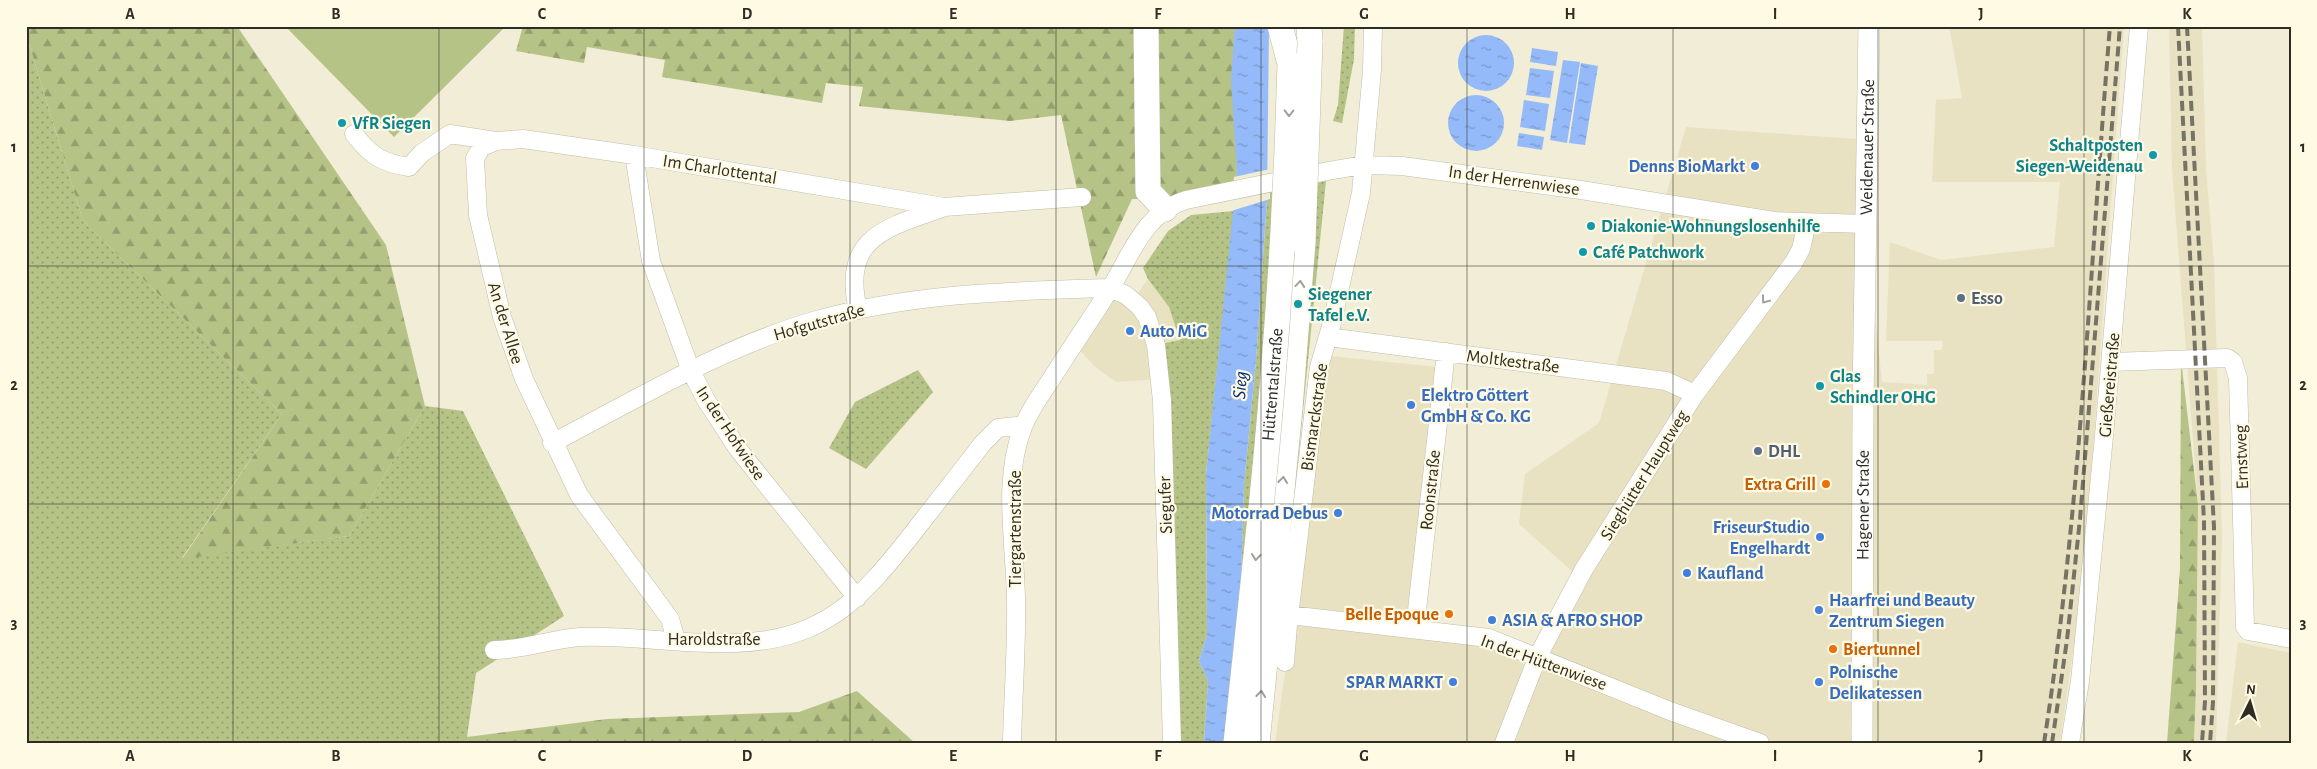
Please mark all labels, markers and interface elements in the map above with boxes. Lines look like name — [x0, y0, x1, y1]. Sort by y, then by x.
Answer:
text: A — [125, 6, 135, 22]
text: B — [331, 6, 341, 22]
text: C — [538, 6, 547, 22]
text: D — [742, 6, 753, 22]
text: E — [949, 6, 957, 22]
text: F — [1154, 6, 1162, 22]
text: G — [1359, 6, 1369, 22]
text: H — [1564, 6, 1576, 22]
text: I — [1773, 6, 1777, 22]
text: J — [1978, 6, 1984, 22]
text: K — [2182, 6, 2192, 22]
street label: Weidenauer Straße — [1858, 79, 1878, 215]
one-way arrow — [1283, 109, 1294, 117]
place label: VfR Siegen — [352, 115, 431, 133]
marker: VfR Siegen — [336, 117, 348, 129]
place label: Schaltposten Siegen-Weidenau — [2016, 137, 2144, 176]
text: 1 — [11, 139, 17, 155]
text: 1 — [2300, 139, 2306, 155]
marker: Schaltposten Siegen-Weidenau — [2147, 149, 2159, 161]
street label: Im Charlottental — [661, 152, 778, 188]
place label: Denns BioMarkt — [1628, 158, 1745, 176]
marker: Denns BioMarkt — [1749, 160, 1761, 172]
street label: In der Herrenwiese — [1447, 163, 1581, 199]
place label: Diakonie-Wohnungslosenhilfe — [1601, 218, 1820, 236]
marker: Diakonie-Wohnungslosenhilfe — [1585, 220, 1597, 232]
place label: Café Patchwork — [1593, 244, 1704, 262]
marker: Café Patchwork — [1577, 246, 1589, 258]
one-way arrow — [1294, 279, 1305, 287]
street label: An der Allee — [484, 280, 526, 366]
place label: Siegener Tafel e.V. — [1308, 286, 1372, 325]
place label: Esso — [1971, 290, 2003, 308]
marker: Esso — [1955, 292, 1967, 304]
one-way arrow — [1762, 294, 1771, 304]
marker: Siegener Tafel e.V. — [1292, 298, 1304, 310]
street label: Hofgutstraße — [772, 301, 867, 345]
place label: Auto MiG — [1140, 323, 1207, 341]
marker: Auto MiG — [1124, 325, 1136, 337]
street label: Hüttentalstraße — [1260, 327, 1287, 442]
street label: Gießereistraße — [2096, 332, 2124, 438]
street label: Moltkestraße — [1465, 347, 1560, 377]
street label: Bismarckstraße — [1299, 362, 1331, 472]
place label: Glas Schindler OHG — [1830, 368, 1936, 407]
water label: Sieg — [1230, 370, 1251, 400]
text: 2 — [10, 377, 18, 393]
text: 2 — [2299, 377, 2307, 393]
marker: Glas Schindler OHG — [1814, 380, 1826, 392]
street label: In der Hofwiese — [692, 383, 768, 484]
place label: Elektro Göttert GmbH & Co. KG — [1421, 387, 1531, 426]
marker: Elektro Göttert GmbH & Co. KG — [1405, 399, 1417, 411]
street label: Sieghütter Hauptweg — [1598, 407, 1692, 544]
street label: Ernstweg — [2232, 424, 2252, 490]
place label: DHL — [1768, 443, 1800, 461]
marker: DHL — [1752, 445, 1764, 457]
street label: Roonstraße — [1418, 449, 1444, 531]
street label: Hagener Straße — [1855, 450, 1873, 560]
street label: Tiergartenstraße — [1007, 470, 1025, 588]
street label: Siegufer — [1156, 475, 1176, 534]
one-way arrow — [1277, 476, 1288, 484]
place label: Extra Grill — [1744, 476, 1816, 494]
marker: Extra Grill — [1820, 478, 1832, 490]
place label: Motorrad Debus — [1211, 505, 1328, 523]
marker: Motorrad Debus — [1332, 507, 1344, 519]
place label: FriseurStudio Engelhardt — [1713, 519, 1810, 558]
marker: FriseurStudio Engelhardt — [1814, 531, 1826, 543]
one-way arrow — [1251, 553, 1262, 561]
place label: Kaufland — [1697, 565, 1764, 583]
marker: Kaufland — [1681, 567, 1693, 579]
place label: Haarfrei und Beauty Zentrum Siegen — [1829, 592, 1976, 631]
marker: Haarfrei und Beauty Zentrum Siegen — [1813, 604, 1825, 616]
place label: Belle Epoque — [1345, 606, 1439, 624]
marker: Belle Epoque — [1443, 608, 1455, 620]
place label: ASIA & AFRO SHOP — [1502, 612, 1643, 630]
marker: ASIA & AFRO SHOP — [1486, 614, 1498, 626]
text: 3 — [11, 615, 18, 631]
text: 3 — [2300, 615, 2307, 631]
street label: Haroldstraße — [667, 631, 761, 649]
street label: In der Hüttenwiese — [1478, 632, 1609, 694]
place label: Biertunnel — [1843, 641, 1920, 659]
marker: Biertunnel — [1827, 643, 1839, 655]
place label: Polnische Delikatessen — [1829, 664, 1922, 703]
place label: SPAR MARKT — [1346, 674, 1443, 692]
marker: SPAR MARKT — [1447, 676, 1459, 688]
marker: Polnische Delikatessen — [1813, 676, 1825, 688]
north arrow — [2224, 676, 2274, 726]
text: N — [2246, 683, 2257, 697]
one-way arrow — [1256, 690, 1267, 698]
text: A — [125, 748, 135, 764]
text: B — [331, 748, 341, 764]
text: C — [538, 748, 547, 764]
text: D — [742, 748, 753, 764]
text: E — [949, 748, 957, 764]
text: F — [1154, 748, 1162, 764]
text: G — [1359, 748, 1369, 764]
text: H — [1564, 748, 1576, 764]
text: I — [1773, 748, 1777, 764]
text: J — [1978, 748, 1984, 764]
text: K — [2182, 748, 2192, 764]

